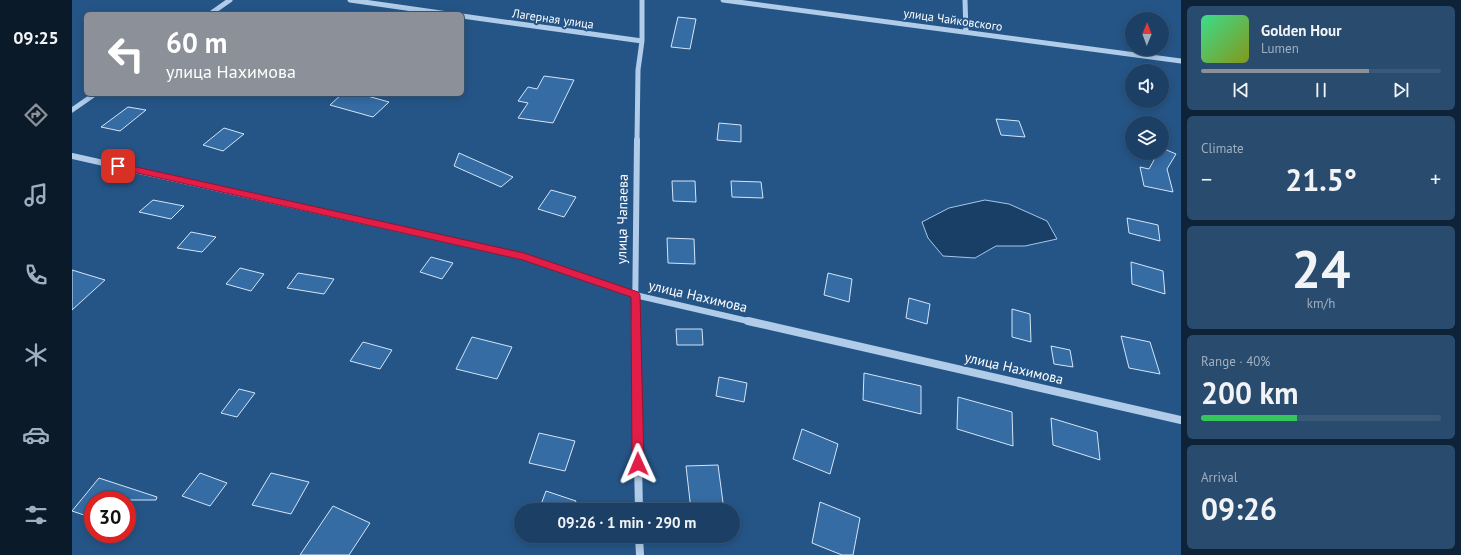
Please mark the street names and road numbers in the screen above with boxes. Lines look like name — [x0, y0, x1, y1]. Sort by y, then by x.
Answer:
street label: Лагерная улица — [510, 5, 595, 32]
street label: улица Чайковского — [903, 5, 1003, 34]
street label: улица Чапаева — [612, 174, 632, 264]
street label: улица Нахимова — [647, 276, 749, 316]
street label: улица Нахимова — [963, 348, 1065, 388]

